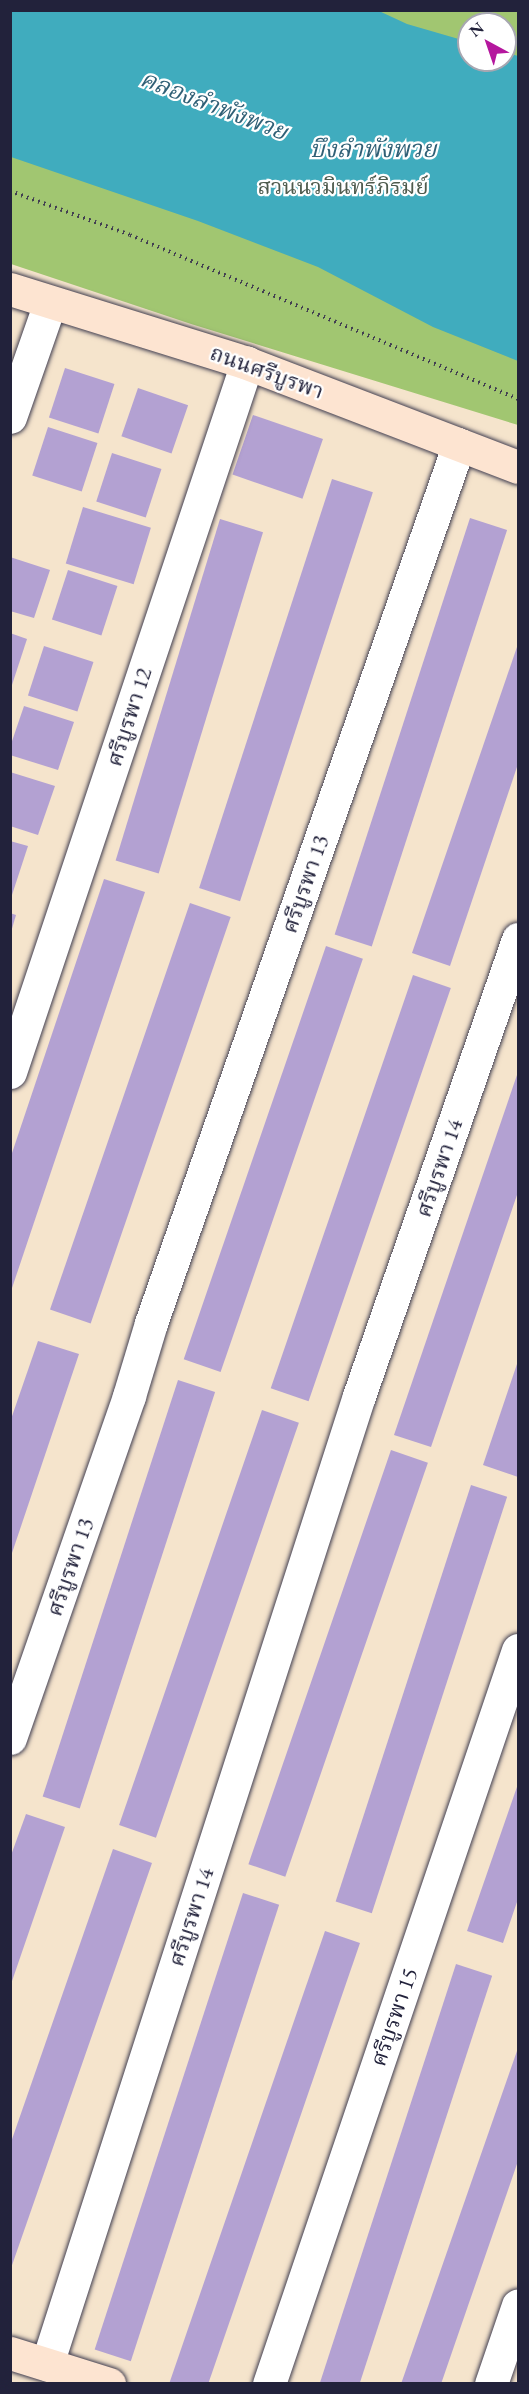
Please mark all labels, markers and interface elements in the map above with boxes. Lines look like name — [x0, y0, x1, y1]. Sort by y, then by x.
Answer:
north arrow — [457, 12, 517, 72]
text: N — [465, 17, 488, 42]
water label: คลองลำพังพวย — [136, 64, 292, 146]
water label: บึงลำพังพวย — [310, 135, 436, 163]
park label: สวนนวมินทร์ภิรมย์ — [257, 174, 429, 200]
street label: ถนนศรีบูรพา — [207, 339, 327, 405]
street label: ศรีบูรพา 12 — [101, 664, 157, 770]
street label: ศรีบูรพา 13 — [276, 831, 334, 937]
street label: ศรีบูรพา 14 — [410, 1115, 468, 1221]
street label: ศรีบูรพา 13 — [41, 1514, 99, 1620]
street label: ศรีบูรพา 14 — [163, 1864, 219, 1970]
street label: ศรีบูรพา 15 — [365, 1964, 423, 2070]

